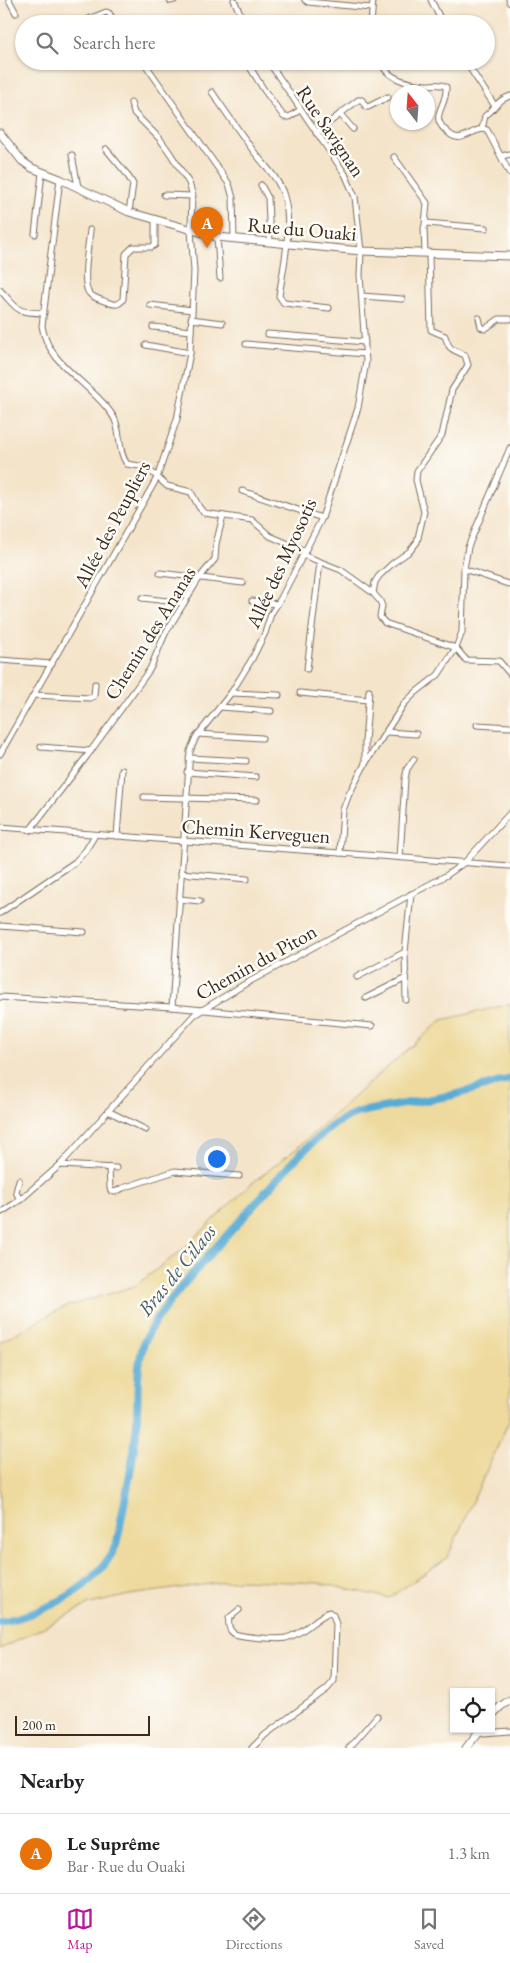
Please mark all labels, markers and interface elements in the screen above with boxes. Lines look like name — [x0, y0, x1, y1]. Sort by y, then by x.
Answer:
search box — [15, 15, 495, 70]
icon: search — [33, 29, 61, 57]
text: Search here — [73, 30, 155, 55]
street label: Rue Savignan — [291, 80, 371, 182]
north arrow — [390, 85, 435, 130]
pin: A — [191, 207, 223, 248]
street label: Rue du Ouaki — [246, 211, 358, 247]
street label: Allée des Peupliers — [67, 456, 156, 593]
street label: Allée des Myosotis — [239, 494, 322, 633]
street label: Chemin des Ananas — [98, 561, 202, 705]
street label: Chemin Kerveguen — [181, 813, 332, 849]
street label: Chemin du Piton — [191, 918, 322, 1006]
your location — [204, 1146, 230, 1172]
water label: Bras de Cilaos — [131, 1218, 222, 1322]
map controls — [450, 1688, 495, 1733]
button: locate — [450, 1688, 495, 1733]
scale bar — [15, 1713, 150, 1736]
text: 200 m — [22, 1716, 56, 1734]
text: Nearby — [20, 1767, 84, 1794]
text: Le Suprême — [67, 1831, 160, 1856]
text: A — [30, 1843, 42, 1864]
text: 1.3 km — [448, 1843, 490, 1864]
text: Bar · Rue du Ouaki — [67, 1856, 185, 1877]
tab: Map — [66, 1905, 94, 1953]
tab: Directions — [226, 1905, 282, 1953]
tab: Saved — [414, 1905, 444, 1953]

